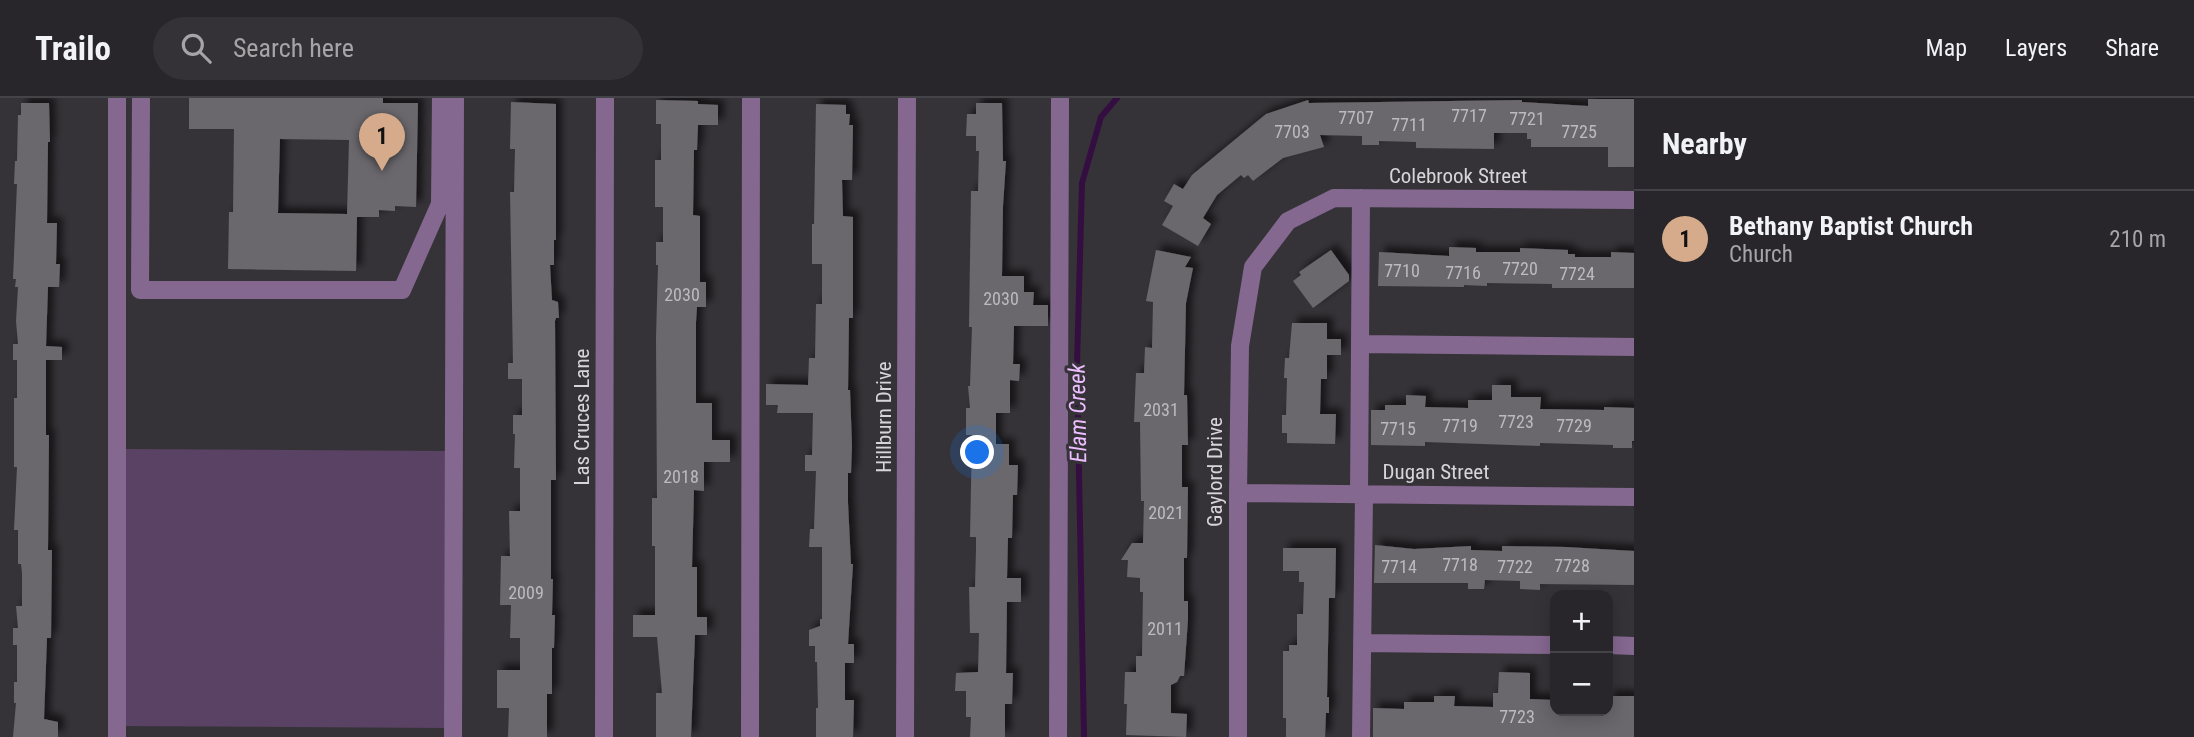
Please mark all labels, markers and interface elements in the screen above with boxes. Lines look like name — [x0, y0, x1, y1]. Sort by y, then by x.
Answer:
search box — [153, 17, 643, 80]
text: Trailo — [35, 29, 111, 68]
icon: search — [177, 29, 215, 67]
text: Search here — [233, 33, 354, 63]
text: Map — [1926, 34, 1967, 62]
text: Layers — [2005, 34, 2067, 62]
text: Share — [2105, 34, 2159, 62]
house number: 7717 — [1451, 105, 1487, 126]
house number: 7707 — [1338, 107, 1374, 128]
house number: 7721 — [1509, 108, 1545, 129]
pin: 1 — [359, 113, 405, 171]
house number: 7711 — [1391, 114, 1427, 135]
house number: 7703 — [1274, 121, 1310, 142]
house number: 7725 — [1561, 121, 1597, 142]
text: Nearby — [1662, 126, 1747, 161]
street label: Colebrook Street — [1389, 164, 1527, 188]
text: Bethany Baptist Church — [1729, 211, 1973, 241]
text: 1 — [1679, 226, 1691, 253]
text: 210 m — [2109, 226, 2166, 253]
text: Church — [1729, 241, 1793, 268]
house number: 7720 — [1502, 258, 1538, 279]
house number: 7710 — [1384, 260, 1420, 281]
house number: 7716 — [1445, 262, 1481, 283]
house number: 7724 — [1559, 263, 1595, 284]
house number: 2030 — [664, 284, 700, 305]
house number: 2030 — [983, 288, 1019, 309]
street label: Las Cruces Lane — [570, 348, 594, 485]
street label: Hillburn Drive — [872, 361, 896, 473]
water label: Elam Creek — [1064, 362, 1092, 463]
house number: 2031 — [1143, 399, 1179, 420]
house number: 7723 — [1498, 411, 1534, 432]
house number: 7719 — [1442, 415, 1478, 436]
house number: 7729 — [1556, 415, 1592, 436]
street label: Gaylord Drive — [1203, 417, 1227, 527]
house number: 7715 — [1380, 418, 1416, 439]
your location — [960, 435, 994, 469]
street label: Dugan Street — [1383, 460, 1489, 484]
house number: 2018 — [663, 466, 699, 487]
house number: 2021 — [1148, 502, 1184, 523]
house number: 7718 — [1442, 554, 1478, 575]
house number: 7728 — [1554, 555, 1590, 576]
house number: 7714 — [1381, 556, 1417, 577]
house number: 7722 — [1497, 556, 1533, 577]
house number: 2009 — [508, 582, 544, 603]
map controls — [1550, 590, 1613, 716]
button: + — [1550, 590, 1613, 653]
house number: 2011 — [1147, 618, 1183, 639]
button: − — [1550, 653, 1613, 716]
house number: 7723 — [1499, 706, 1535, 727]

